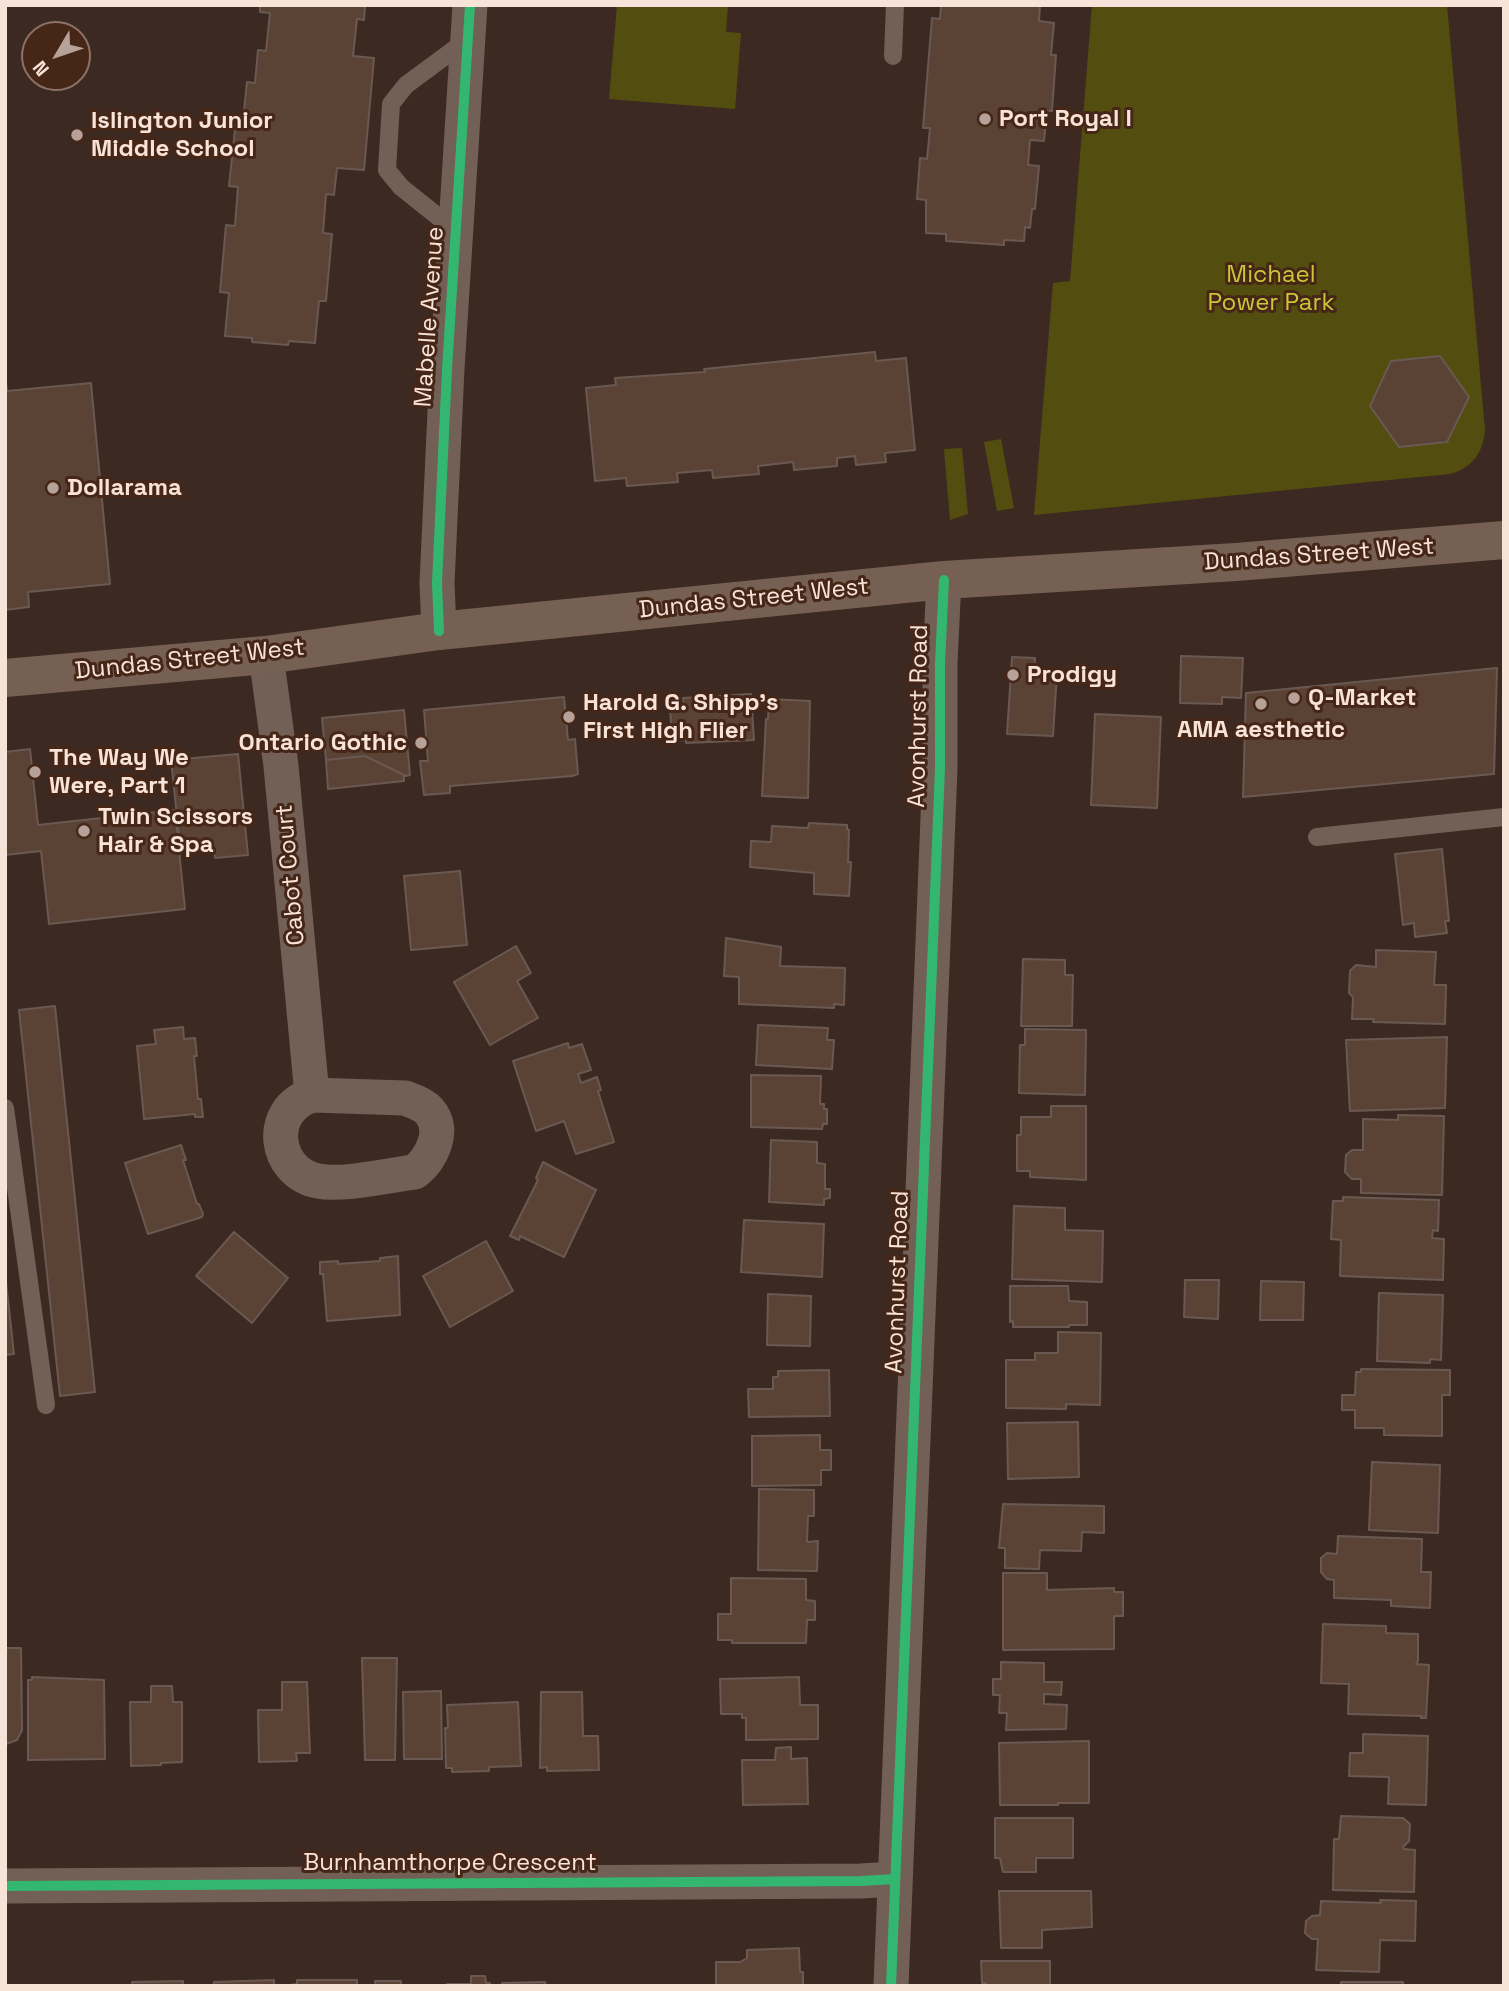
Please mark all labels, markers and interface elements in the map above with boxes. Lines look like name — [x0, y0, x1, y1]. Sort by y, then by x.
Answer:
north arrow — [21, 21, 91, 91]
text: N — [27, 55, 55, 81]
place label: Port Royal I — [999, 105, 1132, 133]
place label: Islington Junior Middle School — [91, 107, 273, 163]
marker: Port Royal I — [977, 111, 993, 127]
marker: Islington Junior Middle School — [69, 127, 85, 143]
street label: Mabelle Avenue — [409, 226, 451, 408]
park label: Michael Power Park — [1208, 261, 1334, 317]
place label: Dollarama — [67, 474, 182, 502]
marker: Dollarama — [45, 480, 61, 496]
street label: Dundas Street West — [1203, 533, 1435, 577]
street label: Dundas Street West — [638, 573, 870, 625]
street label: Avonhurst Road — [903, 624, 935, 808]
street label: Dundas Street West — [74, 634, 306, 686]
place label: Prodigy — [1027, 661, 1117, 689]
marker: Prodigy — [1005, 667, 1021, 683]
place label: Q-Market — [1308, 684, 1416, 712]
place label: Harold G. Shipp's First High Flier — [583, 689, 778, 745]
marker: Q-Market — [1286, 690, 1302, 706]
marker: AMA aesthetic — [1253, 696, 1269, 712]
marker: Harold G. Shipp's First High Flier — [561, 709, 577, 725]
place label: AMA aesthetic — [1177, 716, 1345, 744]
place label: Ontario Gothic — [238, 729, 407, 757]
marker: Ontario Gothic — [413, 735, 429, 751]
place label: The Way We Were, Part 1 — [49, 744, 189, 800]
marker: The Way We Were, Part 1 — [27, 764, 43, 780]
place label: Twin Scissors Hair & Spa — [98, 803, 253, 859]
street label: Cabot Court — [270, 803, 312, 947]
marker: Twin Scissors Hair & Spa — [76, 823, 92, 839]
street label: Avonhurst Road — [880, 1190, 916, 1374]
street label: Burnhamthorpe Crescent — [303, 1849, 597, 1877]

